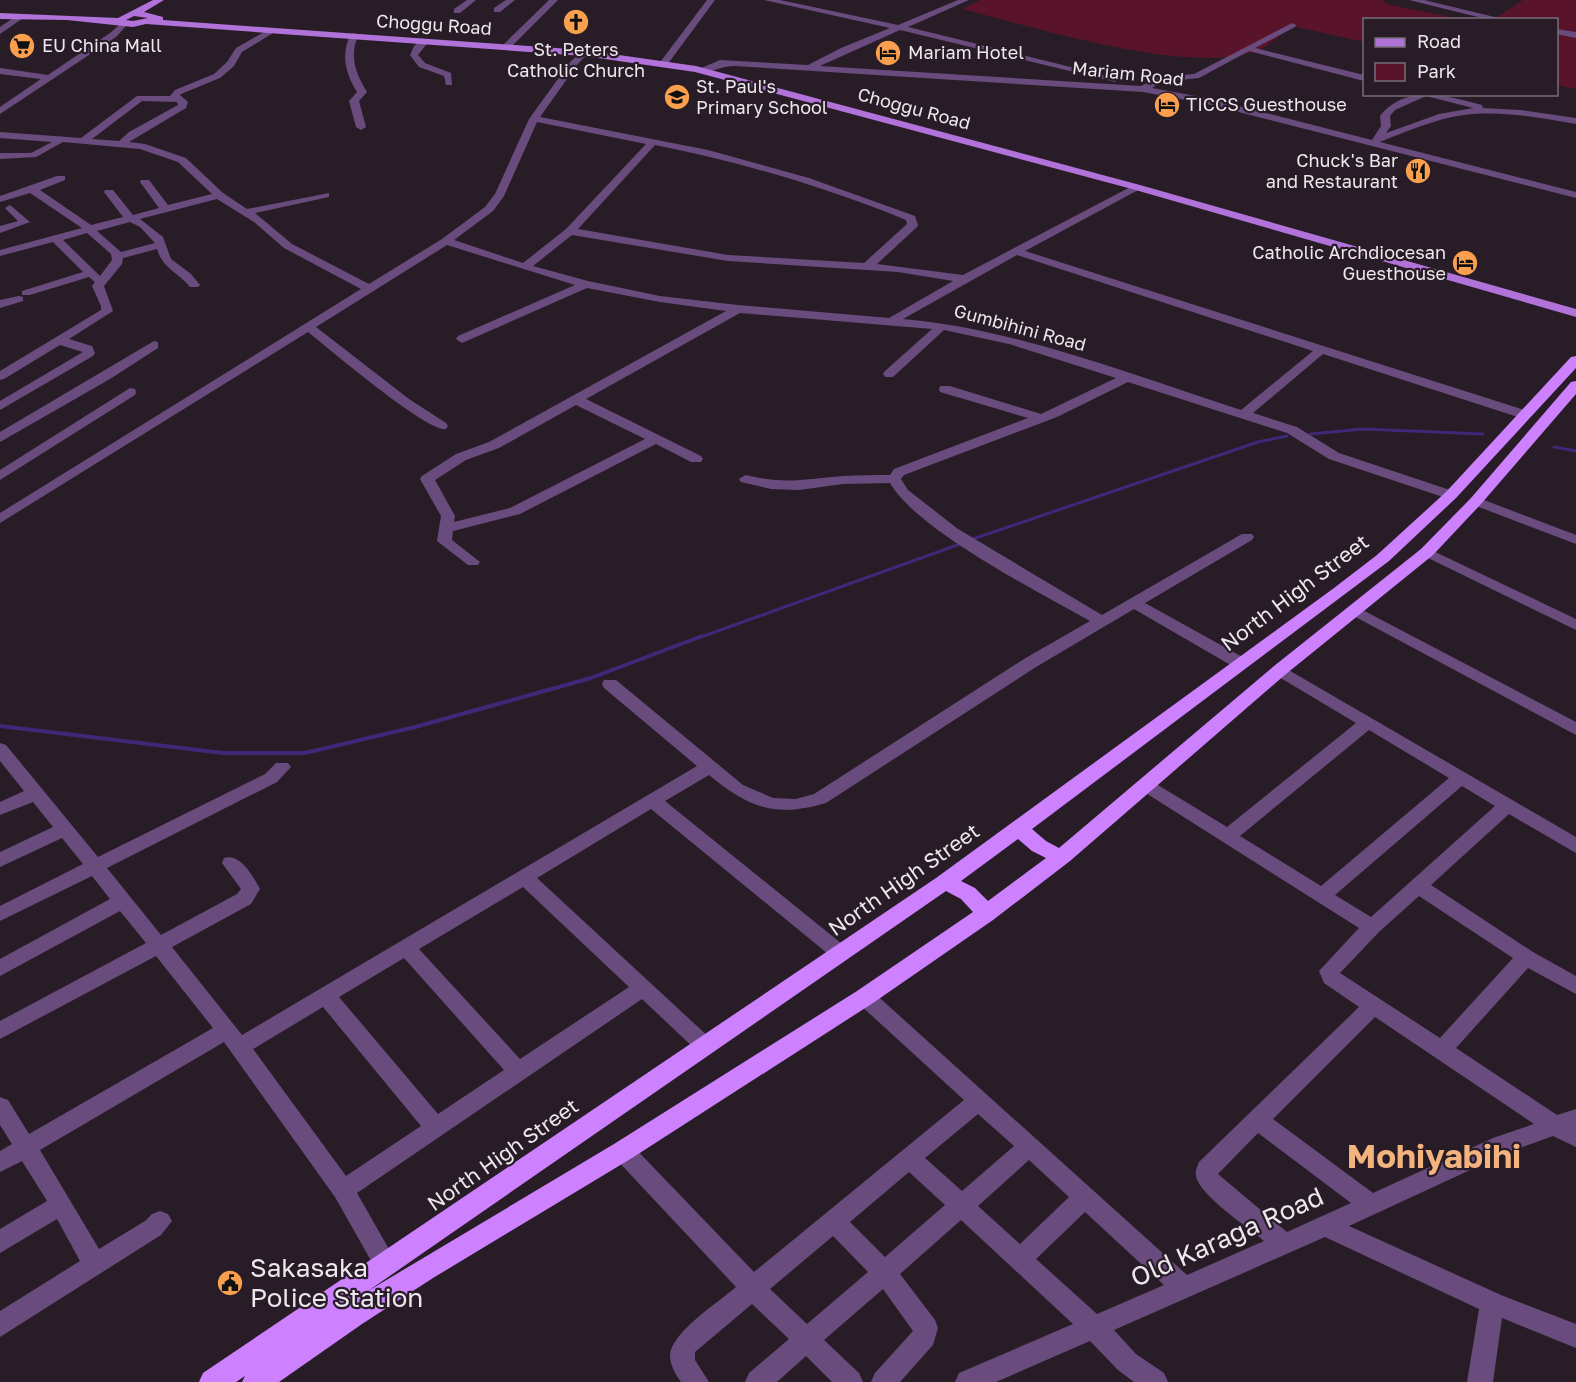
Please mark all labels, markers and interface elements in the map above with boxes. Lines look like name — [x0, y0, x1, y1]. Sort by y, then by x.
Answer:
church icon: St. Peters Catholic Church — [561, 7, 591, 37]
street label: Choggu Road — [376, 9, 493, 39]
legend — [1363, 18, 1558, 96]
text: Road — [1417, 30, 1461, 52]
supermarket icon: EU China Mall — [7, 31, 37, 61]
place label: EU China Mall — [42, 34, 162, 56]
place label: St. Peters Catholic Church — [507, 38, 645, 81]
hotel icon: Mariam Hotel — [873, 38, 903, 68]
place label: Mariam Hotel — [908, 41, 1024, 63]
street label: Mariam Road — [1071, 56, 1185, 90]
text: Park — [1417, 60, 1456, 82]
place label: St. Paul's Primary School — [696, 75, 828, 118]
school or university icon: St. Paul's Primary School — [662, 82, 692, 112]
street label: Choggu Road — [856, 82, 973, 134]
hotel icon: TICCS Guesthouse — [1152, 90, 1182, 120]
place label: TICCS Guesthouse — [1186, 93, 1347, 115]
place label: Chuck's Bar and Restaurant — [1266, 149, 1398, 192]
restaurant icon: Chuck's Bar and Restaurant — [1403, 156, 1433, 186]
place label: Catholic Archdiocesan Guesthouse — [1252, 241, 1446, 284]
hotel icon: Catholic Archdiocesan Guesthouse — [1450, 248, 1480, 278]
street label: Gumbihini Road — [952, 299, 1089, 355]
street label: North High Street — [1215, 528, 1374, 656]
street label: North High Street — [823, 817, 984, 941]
street label: North High Street — [422, 1092, 583, 1216]
district label: Mohiyabihi — [1347, 1136, 1521, 1175]
street label: Old Karaga Road — [1126, 1180, 1328, 1293]
place label: Sakasaka Police Station — [250, 1252, 423, 1313]
public building icon: Sakasaka Police Station — [215, 1268, 245, 1298]

